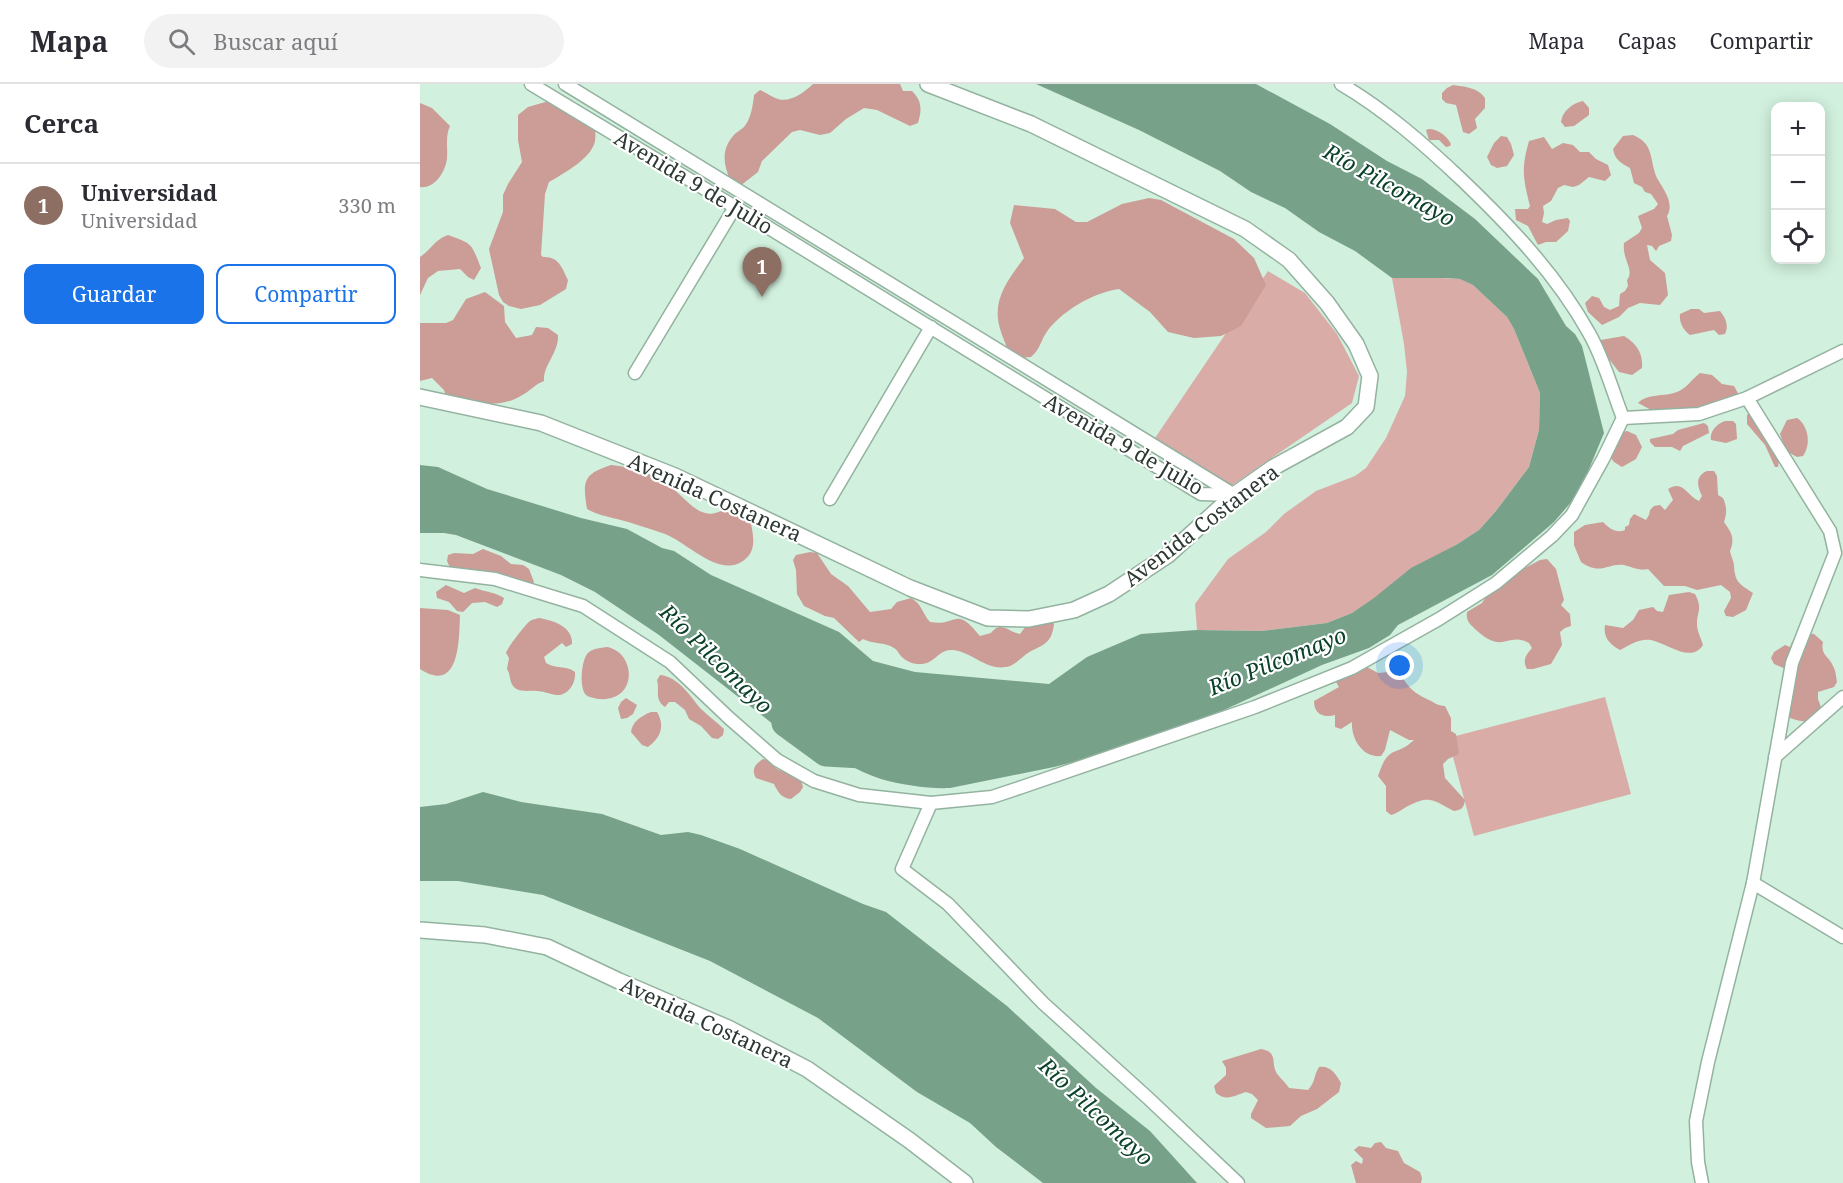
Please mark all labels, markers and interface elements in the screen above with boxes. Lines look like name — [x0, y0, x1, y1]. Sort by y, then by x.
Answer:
search box — [144, 14, 564, 68]
text: Mapa — [30, 22, 108, 60]
icon: search — [165, 25, 198, 58]
text: Buscar aquí — [213, 26, 338, 56]
text: Mapa — [1528, 27, 1585, 55]
text: Capas — [1618, 27, 1677, 55]
text: Compartir — [1710, 27, 1813, 55]
map controls — [1771, 102, 1825, 264]
button: + — [1771, 102, 1825, 156]
text: Cerca — [24, 105, 99, 141]
street label: Avenida 9 de Julio — [609, 124, 779, 240]
water label: Río Pilcomayo — [1318, 135, 1461, 233]
button: − — [1771, 156, 1825, 210]
text: Universidad — [81, 177, 217, 207]
text: 1 — [38, 192, 49, 219]
text: 330 m — [338, 192, 396, 219]
text: Universidad — [81, 207, 198, 234]
button: locate — [1771, 210, 1825, 264]
pin: 1 — [742, 248, 782, 297]
button: Guardar — [24, 264, 204, 324]
button: Compartir — [216, 264, 396, 324]
street label: Avenida 9 de Julio — [1039, 387, 1209, 501]
street label: Avenida Costanera — [624, 446, 806, 548]
street label: Avenida Costanera — [1118, 458, 1284, 592]
water label: Río Pilcomayo — [653, 596, 780, 720]
water label: Río Pilcomayo — [1203, 619, 1350, 702]
your location — [1385, 651, 1414, 680]
street label: Avenida Costanera — [616, 970, 798, 1074]
water label: Río Pilcomayo — [1033, 1049, 1161, 1172]

